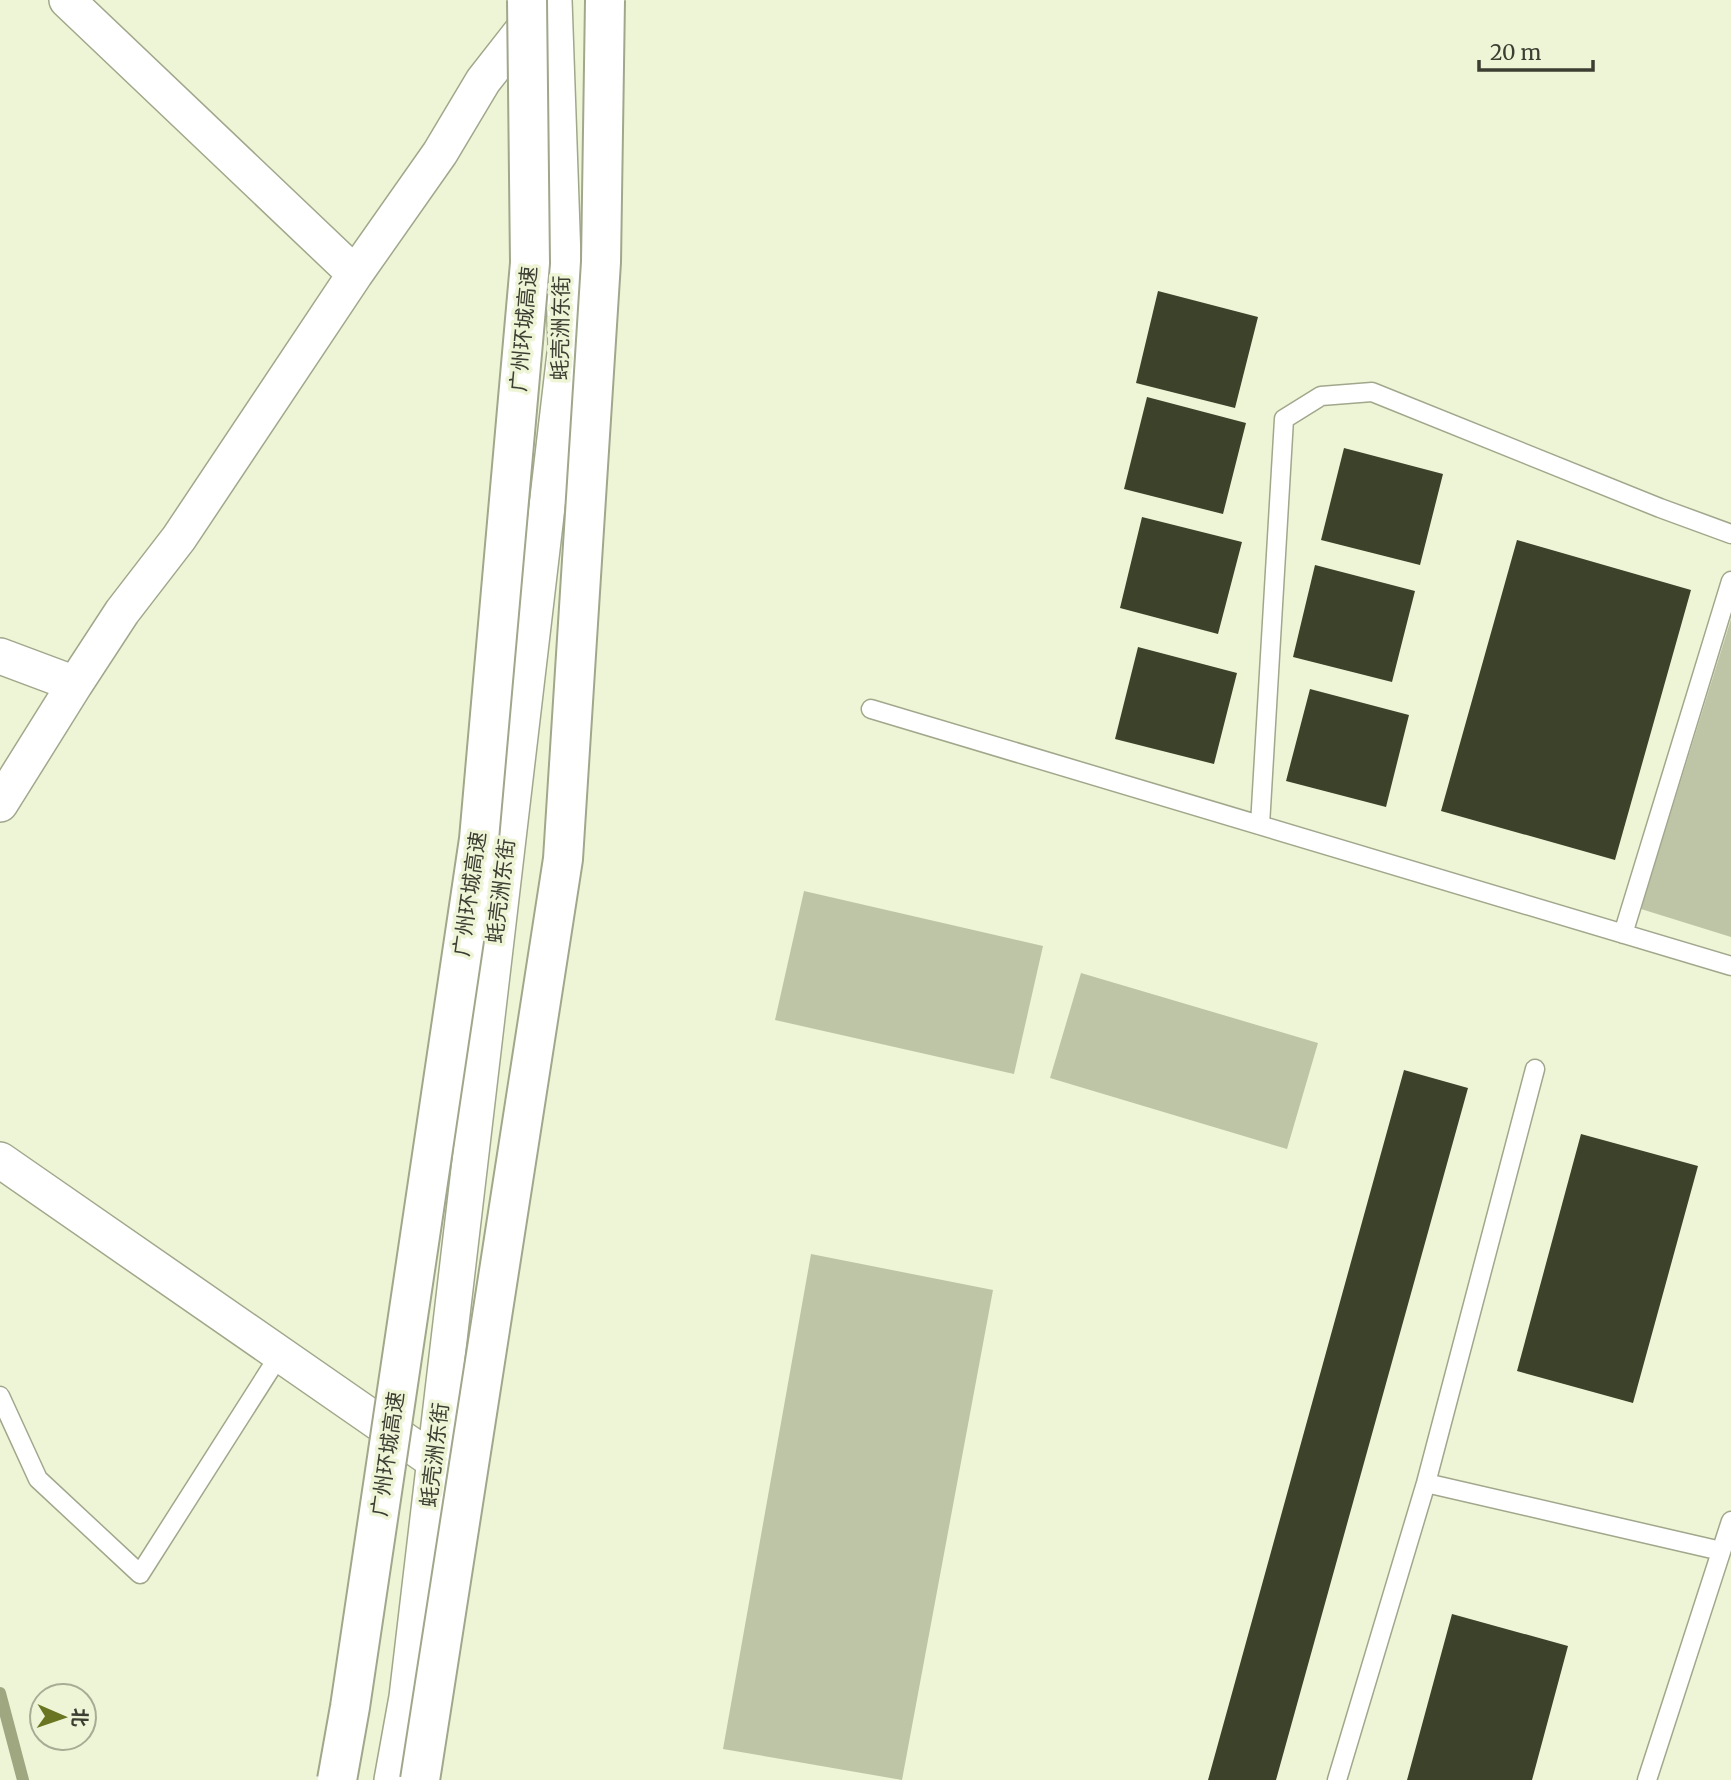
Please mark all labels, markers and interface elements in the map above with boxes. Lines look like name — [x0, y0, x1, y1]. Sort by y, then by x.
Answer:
scale bar — [1479, 28, 1593, 72]
text: 20 m — [1490, 39, 1542, 66]
street label: 广州环城高速 — [505, 265, 542, 393]
street label: 蚝壳洲东街 — [546, 275, 575, 381]
street label: 广州环城高速 — [447, 830, 492, 958]
street label: 蚝壳洲东街 — [481, 837, 520, 945]
street label: 广州环城高速 — [365, 1390, 410, 1518]
street label: 蚝壳洲东街 — [415, 1401, 454, 1509]
north arrow — [28, 1682, 98, 1752]
text: 北 — [68, 1708, 92, 1728]

